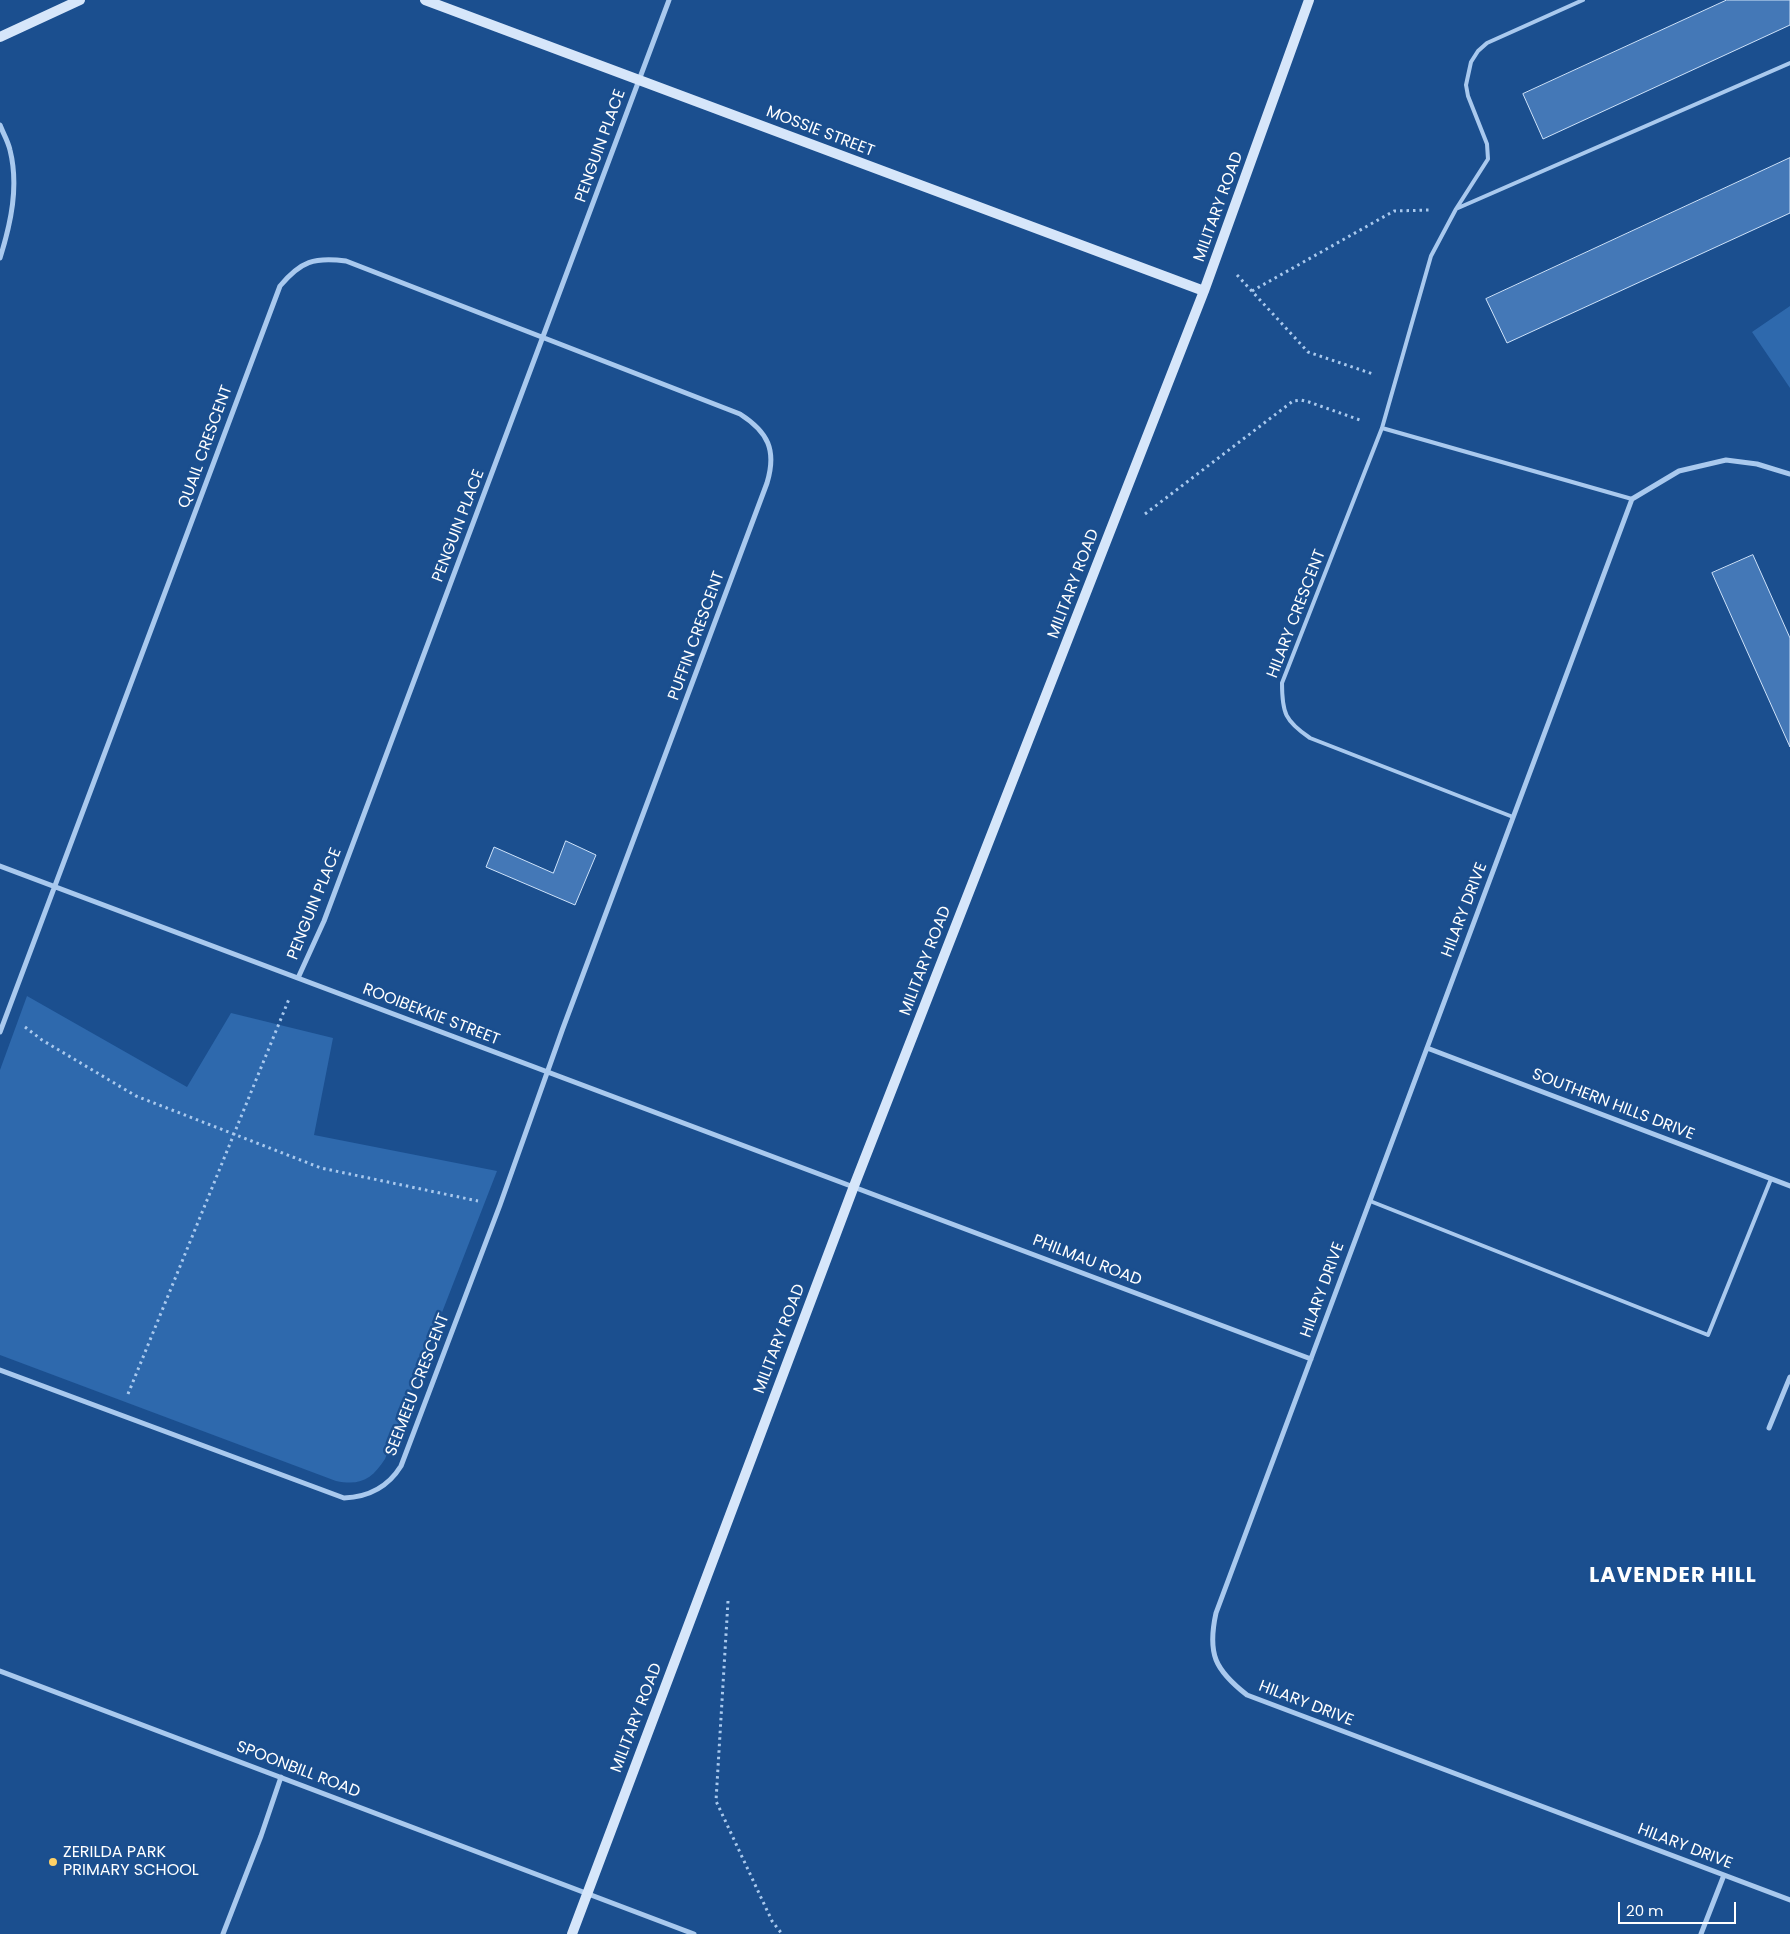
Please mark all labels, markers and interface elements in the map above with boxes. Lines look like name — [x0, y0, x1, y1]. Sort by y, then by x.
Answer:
street label: PENGUIN PLACE — [572, 87, 630, 205]
street label: MOSSIE STREET — [763, 103, 877, 161]
street label: MILITARY ROAD — [1190, 149, 1248, 265]
street label: QUAIL CRESCENT — [175, 383, 237, 511]
street label: PENGUIN PLACE — [429, 467, 489, 585]
street label: MILITARY ROAD — [1044, 527, 1104, 641]
street label: HILARY CRESCENT — [1264, 547, 1330, 681]
street label: PUFFIN CRESCENT — [665, 569, 729, 703]
street label: PENGUIN PLACE — [284, 845, 346, 963]
street label: HILARY DRIVE — [1438, 860, 1492, 960]
street label: MILITARY ROAD — [896, 904, 956, 1018]
street label: ROOIBEKKIE STREET — [360, 980, 502, 1050]
street label: SOUTHERN HILLS DRIVE — [1529, 1065, 1697, 1145]
street label: PHILMAU ROAD — [1030, 1231, 1144, 1291]
street label: HILARY DRIVE — [1297, 1240, 1349, 1340]
street label: MILITARY ROAD — [750, 1282, 810, 1396]
street label: SEEMEEU CRESCENT — [382, 1311, 454, 1459]
district label: LAVENDER HILL — [1588, 1564, 1758, 1590]
street label: MILITARY ROAD — [607, 1661, 667, 1775]
street label: HILARY DRIVE — [1256, 1677, 1356, 1731]
street label: SPOONBILL ROAD — [233, 1738, 363, 1802]
street label: HILARY DRIVE — [1635, 1820, 1735, 1874]
place label: ZERILDA PARK PRIMARY SCHOOL — [63, 1843, 199, 1881]
marker: ZERILDA PARK PRIMARY SCHOOL — [47, 1856, 59, 1868]
scale bar — [1620, 1892, 1738, 1924]
text: 20 m — [1626, 1900, 1664, 1921]

